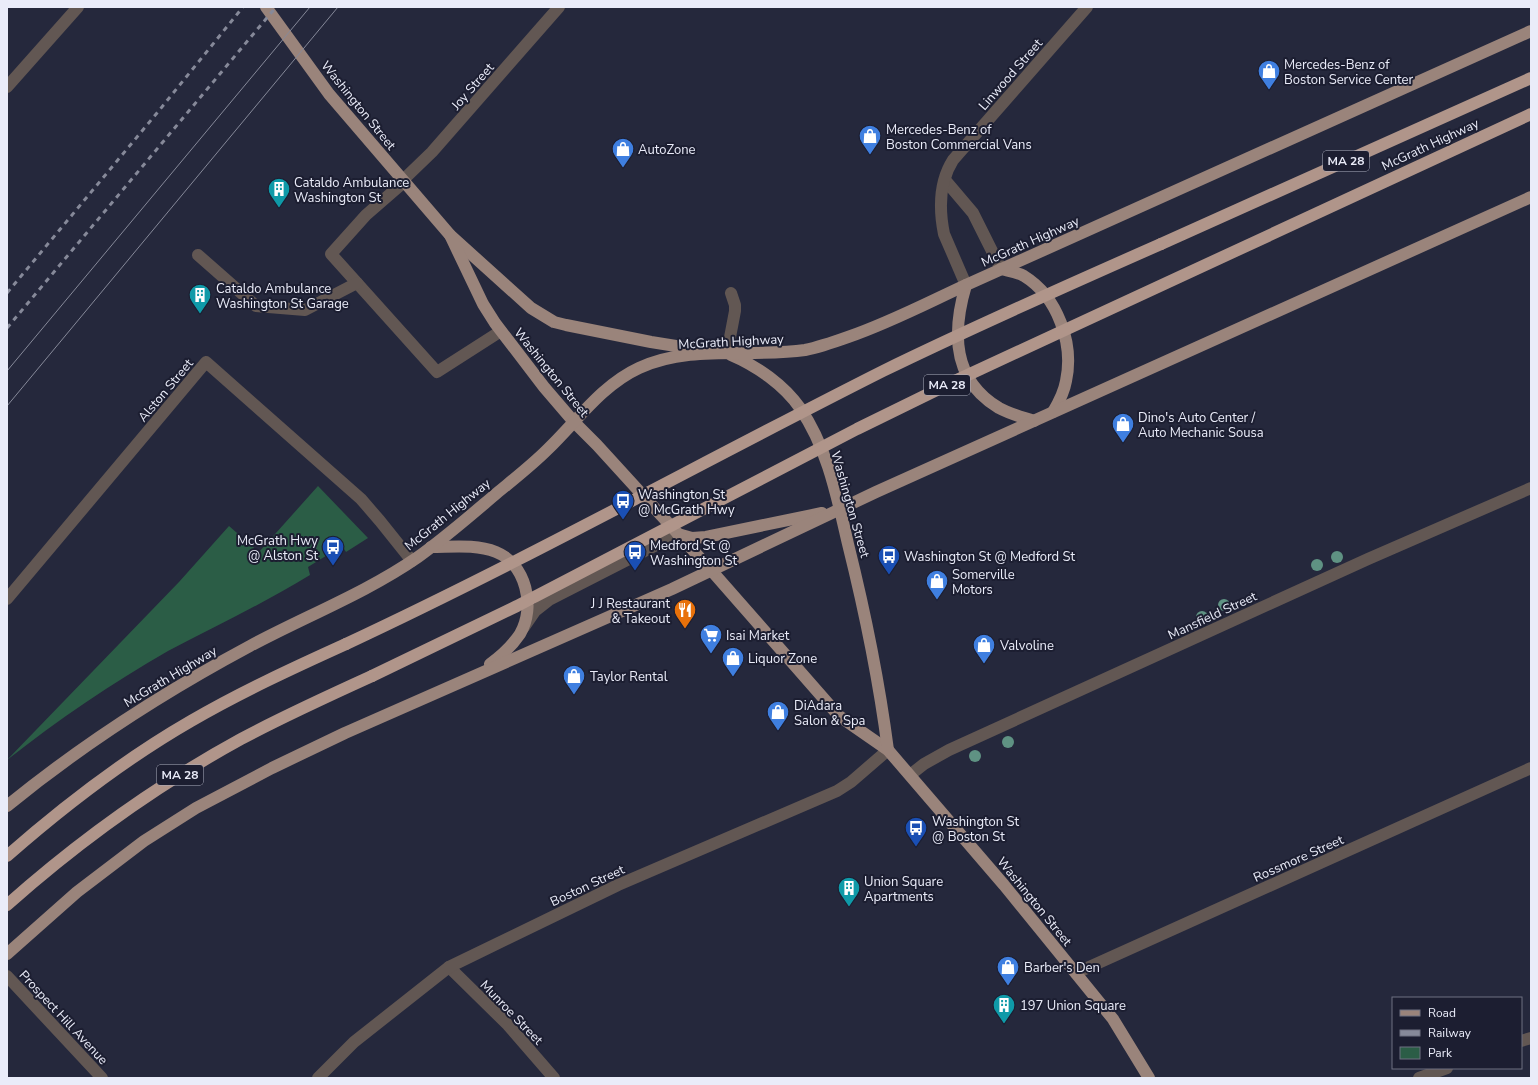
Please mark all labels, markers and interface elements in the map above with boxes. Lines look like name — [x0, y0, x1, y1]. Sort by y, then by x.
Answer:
street label: Linwood Street — [975, 35, 1047, 114]
place label: Mercedes-Benz of Boston Service Center — [1284, 56, 1413, 89]
street label: Washington Street — [317, 57, 400, 154]
shop icon: Mercedes-Benz of Boston Service Center — [1256, 58, 1282, 91]
street label: Joy Street — [447, 59, 498, 115]
street label: McGrath Highway — [1379, 114, 1482, 175]
place label: Mercedes-Benz of Boston Commercial Vans — [886, 121, 1032, 154]
shop icon: Mercedes-Benz of Boston Commercial Vans — [857, 123, 883, 156]
shop icon: AutoZone — [610, 136, 636, 169]
place label: AutoZone — [638, 141, 696, 159]
road number: MA 28 — [1323, 151, 1369, 171]
place label: Cataldo Ambulance Washington St — [294, 174, 409, 207]
building icon: Cataldo Ambulance Washington St — [266, 176, 292, 209]
street label: McGrath Highway — [979, 212, 1083, 272]
place label: Cataldo Ambulance Washington St Garage — [216, 280, 349, 313]
building icon: Cataldo Ambulance Washington St Garage — [187, 282, 213, 315]
street label: Washington Street — [510, 324, 593, 421]
street label: McGrath Highway — [678, 330, 785, 354]
street label: Alston Street — [134, 355, 198, 426]
road number: MA 28 — [924, 375, 970, 395]
place label: Dino's Auto Center / Auto Mechanic Sousa — [1138, 409, 1264, 442]
shop icon: Dino's Auto Center / Auto Mechanic Sousa — [1110, 411, 1136, 444]
street label: Washington Street — [826, 449, 874, 560]
street label: McGrath Highway — [401, 474, 495, 555]
place label: Washington St @ McGrath Hwy — [638, 486, 735, 519]
bus stop icon: Washington St @ McGrath Hwy — [610, 488, 636, 521]
place label: McGrath Hwy @ Alston St — [237, 532, 318, 565]
bus stop icon: McGrath Hwy @ Alston St — [320, 534, 346, 567]
place label: Medford St @ Washington St — [650, 537, 738, 570]
bus stop icon: Medford St @ Washington St — [622, 539, 648, 572]
bus stop icon: Washington St @ Medford St — [876, 543, 902, 576]
place label: Washington St @ Medford St — [904, 548, 1075, 566]
place label: Somerville Motors — [952, 566, 1015, 599]
shop icon: Somerville Motors — [924, 568, 950, 601]
street label: Mansfield Street — [1165, 587, 1260, 644]
place label: J J Restaurant & Takeout — [590, 595, 670, 628]
restaurant icon: J J Restaurant & Takeout — [672, 597, 698, 630]
supermarket icon: Isai Market — [698, 622, 724, 655]
place label: Isai Market — [726, 627, 790, 645]
shop icon: Valvoline — [971, 632, 997, 665]
place label: Valvoline — [999, 637, 1054, 655]
street label: McGrath Highway — [121, 642, 221, 712]
shop icon: Liquor Zone — [720, 645, 746, 678]
place label: Liquor Zone — [748, 650, 817, 668]
shop icon: Taylor Rental — [561, 663, 587, 696]
place label: Taylor Rental — [590, 668, 668, 686]
place label: DiAdara Salon & Spa — [794, 697, 865, 730]
shop icon: DiAdara Salon & Spa — [765, 699, 791, 732]
road number: MA 28 — [157, 765, 203, 785]
place label: Washington St @ Boston St — [932, 813, 1020, 846]
bus stop icon: Washington St @ Boston St — [903, 815, 929, 848]
street label: Rossmore Street — [1250, 831, 1347, 887]
street label: Washington Street — [993, 853, 1076, 950]
street label: Boston Street — [547, 861, 628, 911]
place label: Union Square Apartments — [864, 873, 943, 906]
building icon: Union Square Apartments — [836, 875, 862, 908]
shop icon: Barber's Den — [995, 954, 1021, 987]
place label: Barber's Den — [1024, 959, 1100, 977]
street label: Prospect Hill Avenue — [15, 967, 112, 1069]
street label: Munroe Street — [476, 976, 547, 1049]
building icon: 197 Union Square — [991, 992, 1017, 1025]
place label: 197 Union Square — [1020, 997, 1126, 1015]
legend — [1392, 997, 1522, 1069]
text: Road — [1428, 1005, 1456, 1021]
text: Railway — [1428, 1025, 1472, 1041]
text: Park — [1428, 1045, 1453, 1061]

